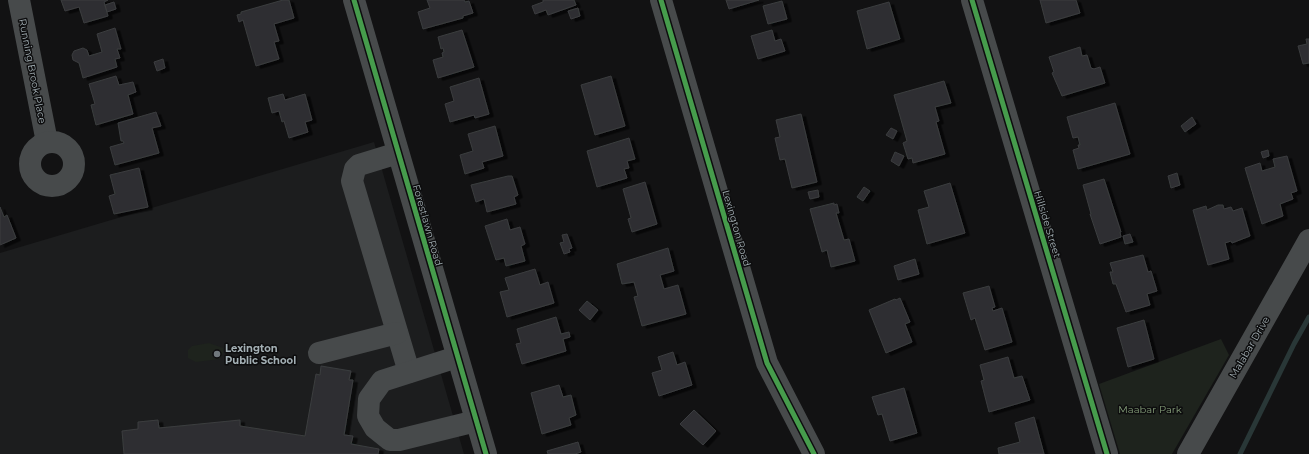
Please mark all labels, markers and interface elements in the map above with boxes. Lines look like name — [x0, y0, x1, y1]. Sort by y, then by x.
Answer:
street label: Running Brook Place — [16, 18, 49, 125]
street label: Forestlawn Road — [410, 183, 445, 267]
street label: Lexington Road — [719, 188, 754, 268]
street label: Hillside Street — [1031, 189, 1064, 259]
street label: Malabar Drive — [1226, 314, 1272, 381]
place label: Lexington Public School — [225, 342, 296, 367]
marker: Lexington Public School — [212, 349, 222, 359]
park label: Maabar Park — [1118, 403, 1182, 416]

